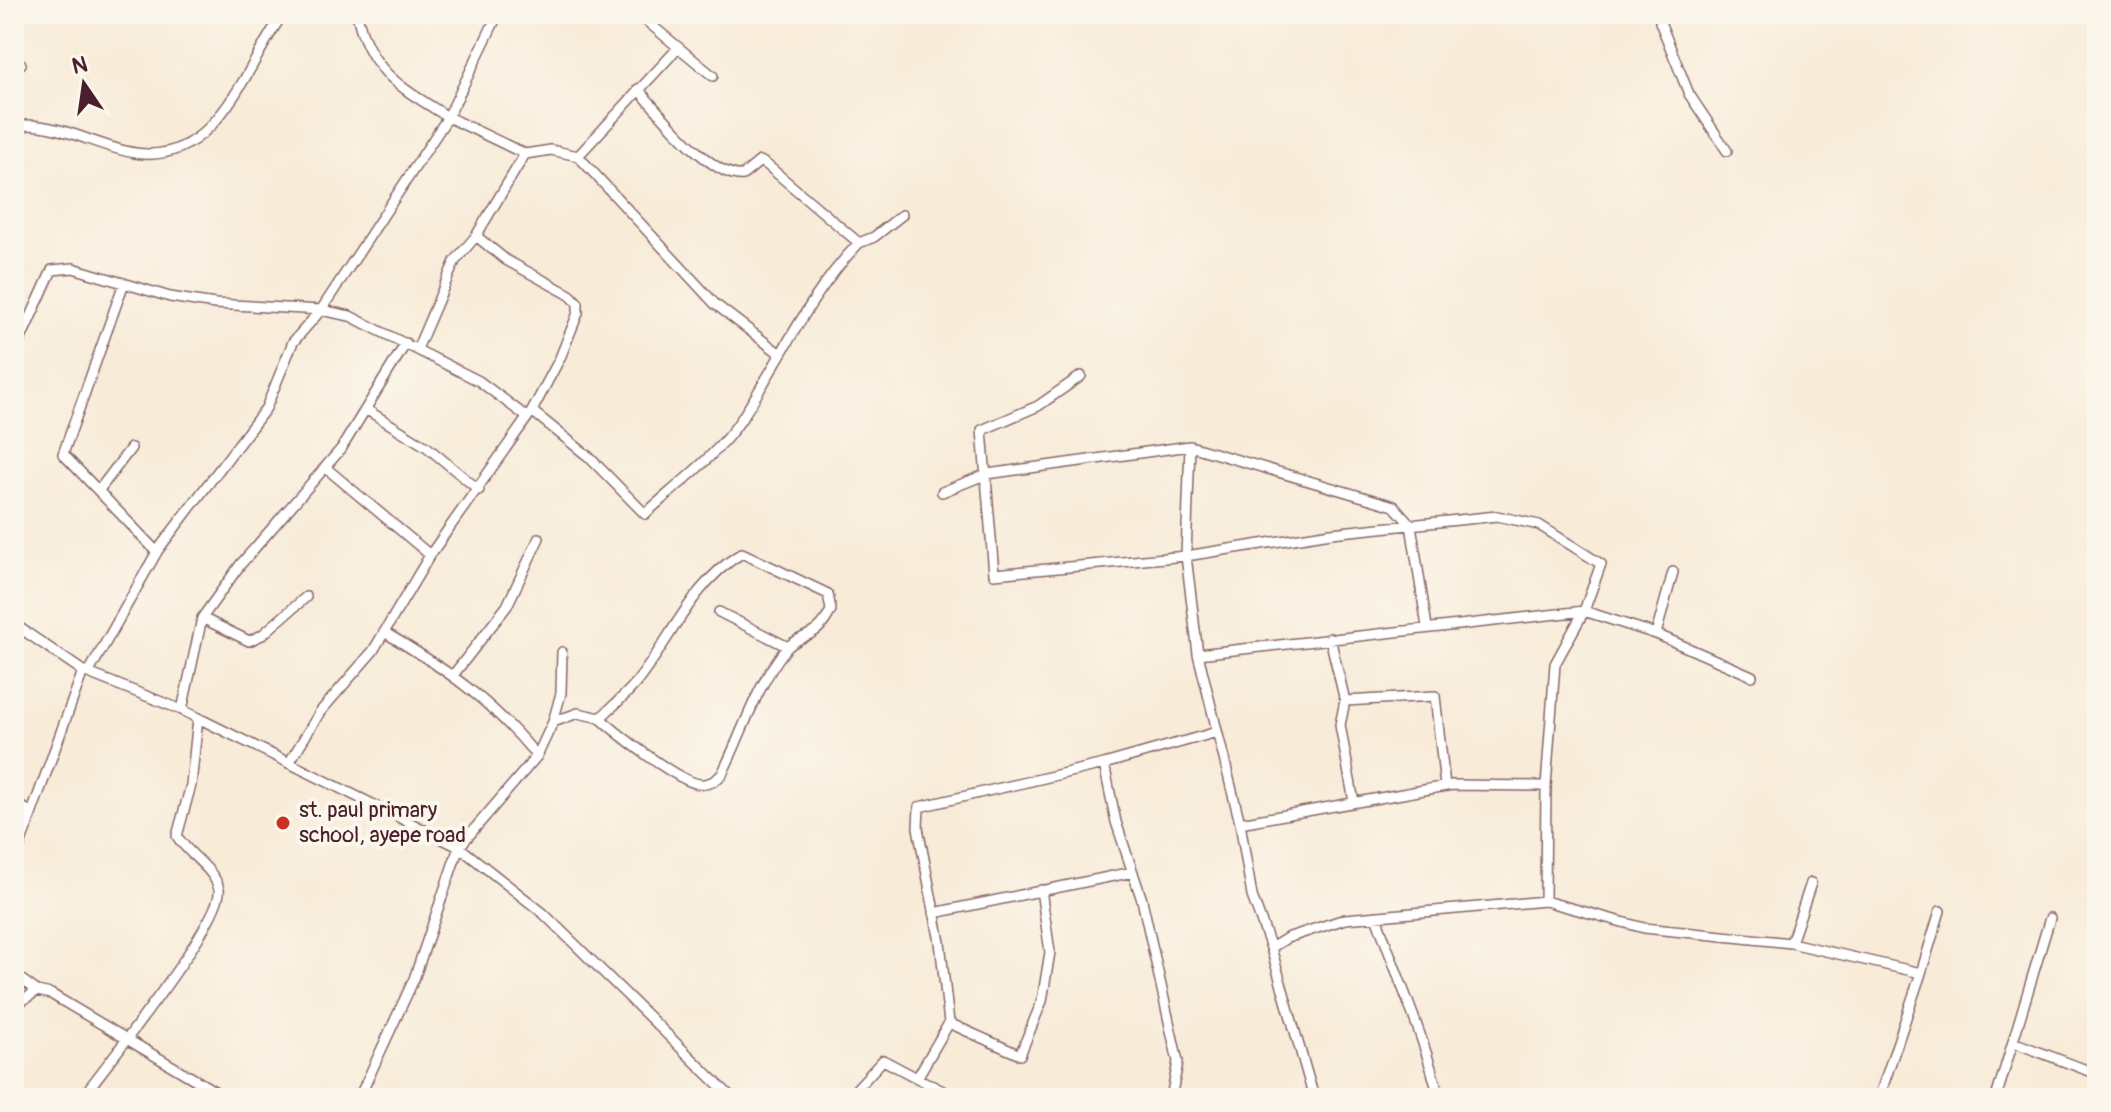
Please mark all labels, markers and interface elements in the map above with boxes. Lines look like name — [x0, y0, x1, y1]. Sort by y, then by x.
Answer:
north arrow — [44, 44, 124, 124]
text: N — [69, 50, 90, 81]
place label: st. paul primary school, ayepe road — [299, 796, 466, 849]
marker: st. paul primary school, ayepe road — [274, 814, 292, 832]

